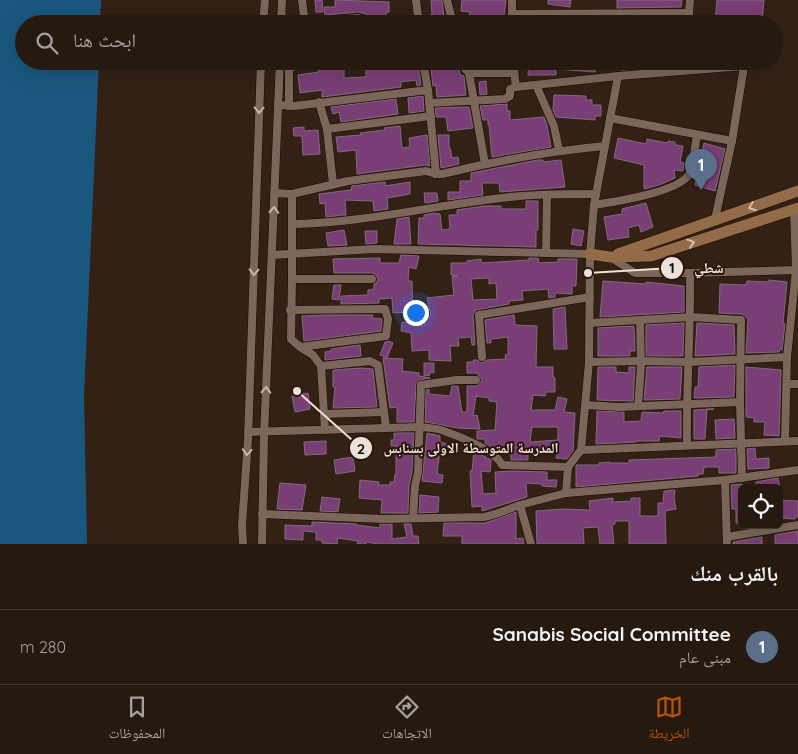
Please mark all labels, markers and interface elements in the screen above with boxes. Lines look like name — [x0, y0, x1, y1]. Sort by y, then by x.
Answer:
search box — [15, 15, 783, 70]
text: ابحث هنا — [73, 28, 136, 52]
icon: search — [33, 29, 61, 57]
one-way arrow — [253, 106, 264, 114]
pin: 1 — [685, 149, 717, 190]
one-way arrow — [748, 201, 757, 211]
one-way arrow — [268, 206, 279, 214]
one-way arrow — [687, 239, 695, 249]
callout: شطي — [659, 253, 733, 282]
text: 1 — [669, 258, 675, 277]
text: شطي — [694, 259, 724, 279]
one-way arrow — [248, 269, 259, 277]
your location — [403, 300, 429, 326]
one-way arrow — [261, 386, 271, 394]
callout: المدرسة المتوسطة الاولى بسنابس — [348, 434, 569, 463]
text: 2 — [357, 439, 365, 458]
text: المدرسة المتوسطة الاولى بسنابس — [383, 439, 559, 457]
one-way arrow — [242, 449, 253, 457]
map controls — [738, 484, 783, 529]
button: locate — [738, 484, 783, 529]
text: بالقرب منك — [690, 560, 778, 586]
text: Sanabis Social Committee — [492, 622, 731, 646]
text: 280 m — [20, 637, 66, 657]
text: 1 — [759, 637, 765, 657]
text: مبنى عام — [679, 647, 731, 667]
tab: المحفوظات — [108, 693, 165, 747]
tab: الاتجاهات — [382, 693, 432, 747]
tab: الخريطة — [648, 693, 690, 747]

